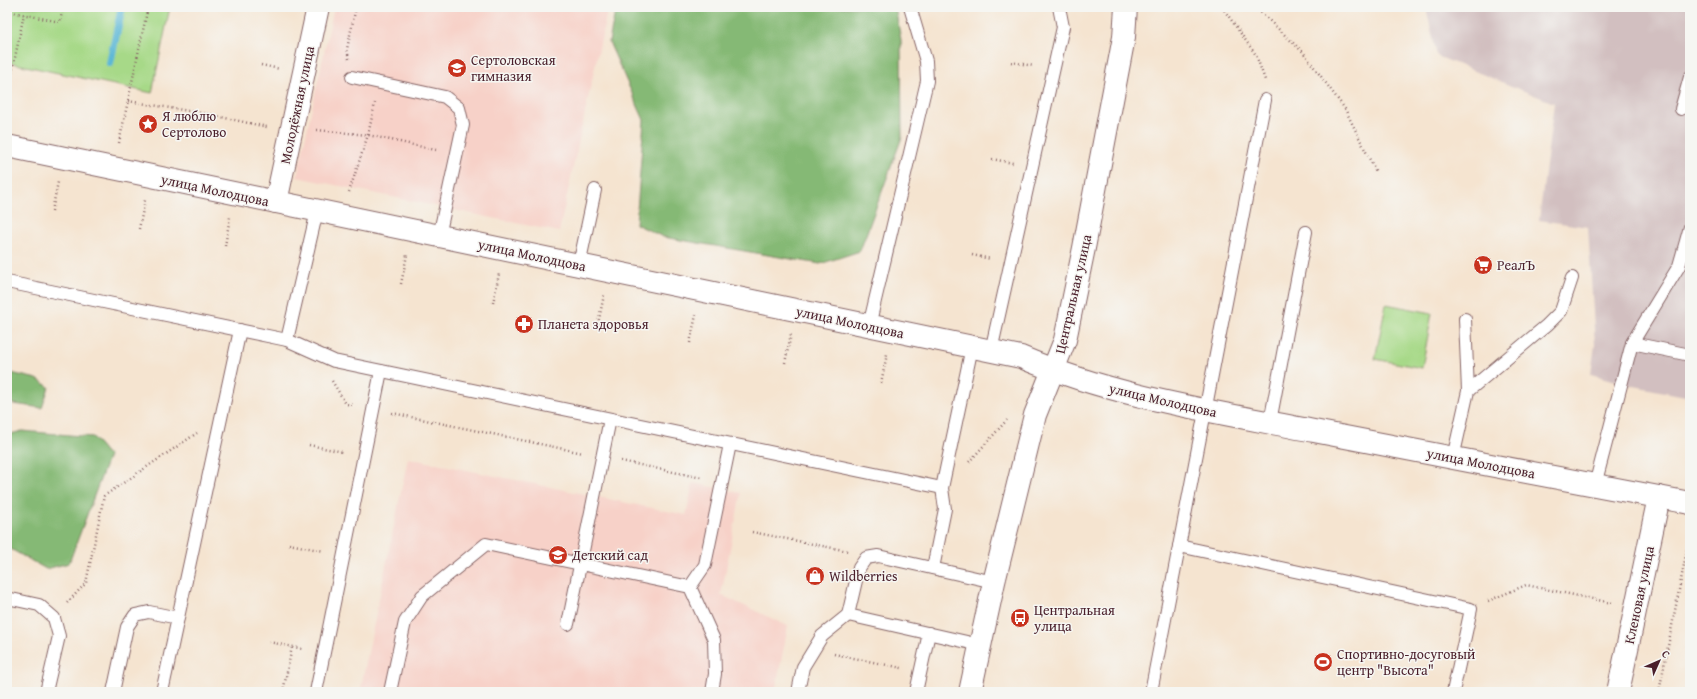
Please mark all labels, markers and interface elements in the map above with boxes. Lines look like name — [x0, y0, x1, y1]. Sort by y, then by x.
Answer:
street label: Молодёжная улица — [275, 44, 319, 166]
place label: Сертоловская гимназия — [471, 50, 556, 86]
school or university icon: Сертоловская гимназия — [446, 57, 468, 79]
place label: Я люблю Сертолово — [161, 106, 226, 142]
place icon: Я люблю Сертолово — [137, 113, 159, 135]
street label: улица Молодцова — [158, 169, 271, 211]
street label: Центральная улица — [1050, 232, 1097, 356]
street label: улица Молодцова — [475, 234, 588, 276]
supermarket icon: РеалЪ — [1472, 254, 1494, 276]
place label: РеалЪ — [1497, 255, 1535, 275]
street label: улица Молодцова — [793, 301, 906, 343]
pharmacy icon: Планета здоровья — [513, 313, 535, 335]
place label: Планета здоровья — [538, 314, 649, 334]
street label: улица Молодцова — [1106, 378, 1219, 422]
street label: улица Молодцова — [1424, 442, 1537, 483]
school or university icon: Детский сад — [547, 544, 569, 566]
street label: Кленовая улица — [1619, 544, 1659, 646]
place label: Детский сад — [571, 545, 648, 565]
shop icon: Wildberries — [804, 565, 826, 587]
place label: Wildberries — [829, 566, 898, 586]
place label: Центральная улица — [1033, 600, 1115, 636]
bus stop icon: Центральная улица — [1009, 607, 1031, 629]
north arrow — [1639, 641, 1679, 681]
place label: Спортивно-досуговый центр "Высота" — [1337, 644, 1475, 680]
text: С — [1658, 646, 1674, 662]
sports icon: Спортивно-досуговый центр "Высота" — [1312, 651, 1334, 673]

